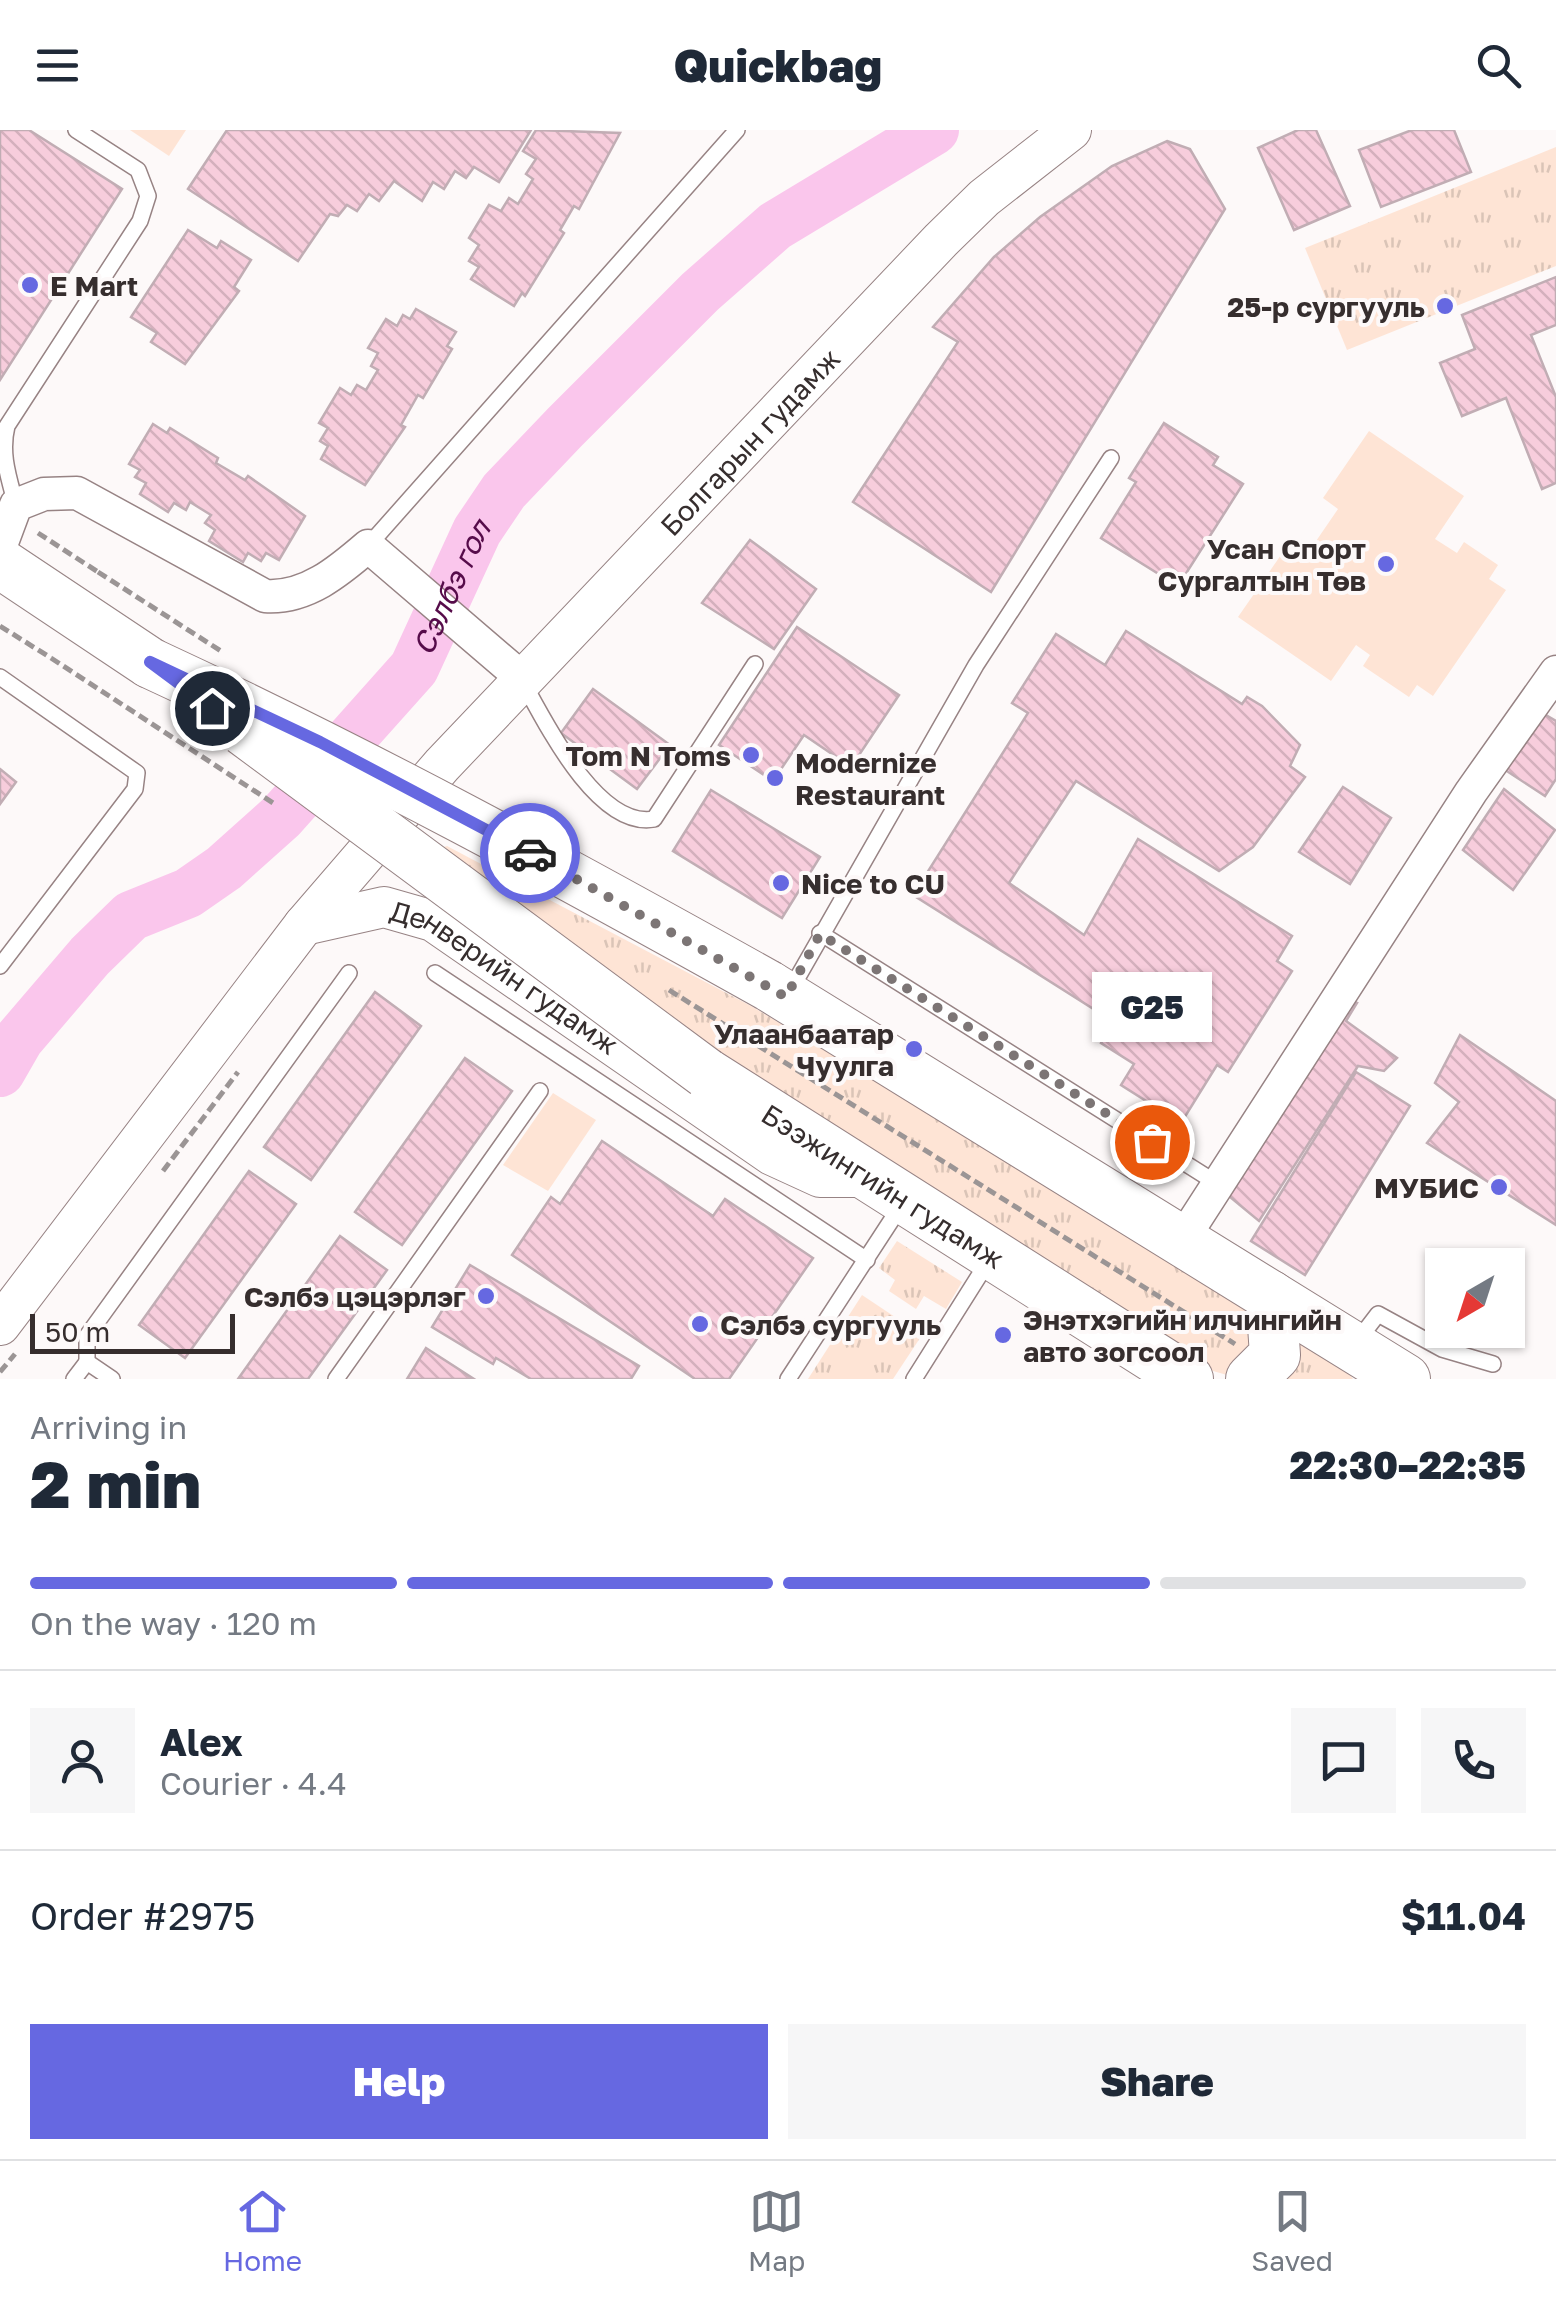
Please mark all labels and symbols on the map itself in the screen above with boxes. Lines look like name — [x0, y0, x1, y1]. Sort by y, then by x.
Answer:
place label: E Mart — [50, 269, 138, 302]
marker: E Mart — [19, 274, 41, 296]
place label: 25-р сургууль — [1227, 290, 1425, 323]
marker: 25-р сургууль — [1434, 295, 1456, 317]
street label: Болгарын гудамж — [653, 341, 846, 542]
water label: Сэлбэ гол — [405, 510, 499, 660]
place label: Усан Спорт Сургалтын Төв — [1158, 532, 1366, 597]
marker: Усан Спорт Сургалтын Төв — [1375, 553, 1397, 575]
pin — [170, 666, 255, 751]
place label: Tom N Toms — [566, 739, 731, 772]
marker: Tom N Toms — [740, 744, 762, 766]
place label: Modernize Restaurant — [795, 746, 945, 811]
marker: Modernize Restaurant — [764, 767, 786, 789]
courier — [480, 803, 580, 903]
place label: Nice to CU — [801, 867, 945, 900]
marker: Nice to CU — [770, 872, 792, 894]
street label: Денверийн гудамж — [387, 893, 625, 1060]
callout: G25 — [1092, 972, 1212, 1042]
place label: Улаанбаатар Чуулга — [714, 1017, 894, 1082]
marker: Улаанбаатар Чуулга — [903, 1038, 925, 1060]
street label: Бээжингийн гудамж — [756, 1097, 1010, 1275]
pin — [1110, 1100, 1195, 1185]
place label: МУБИС — [1374, 1171, 1479, 1204]
marker: МУБИС — [1488, 1176, 1510, 1198]
north arrow — [1425, 1248, 1525, 1348]
place label: Сэлбэ цэцэрлэг — [244, 1280, 466, 1313]
marker: Сэлбэ цэцэрлэг — [475, 1285, 497, 1307]
place label: Энэтхэгийн илчингийн авто зогсоол — [1023, 1303, 1342, 1368]
place label: Сэлбэ сургууль — [720, 1308, 941, 1341]
scale bar — [30, 1309, 235, 1354]
marker: Сэлбэ сургууль — [689, 1313, 711, 1335]
marker: Энэтхэгийн илчингийн авто зогсоол — [992, 1324, 1014, 1346]

